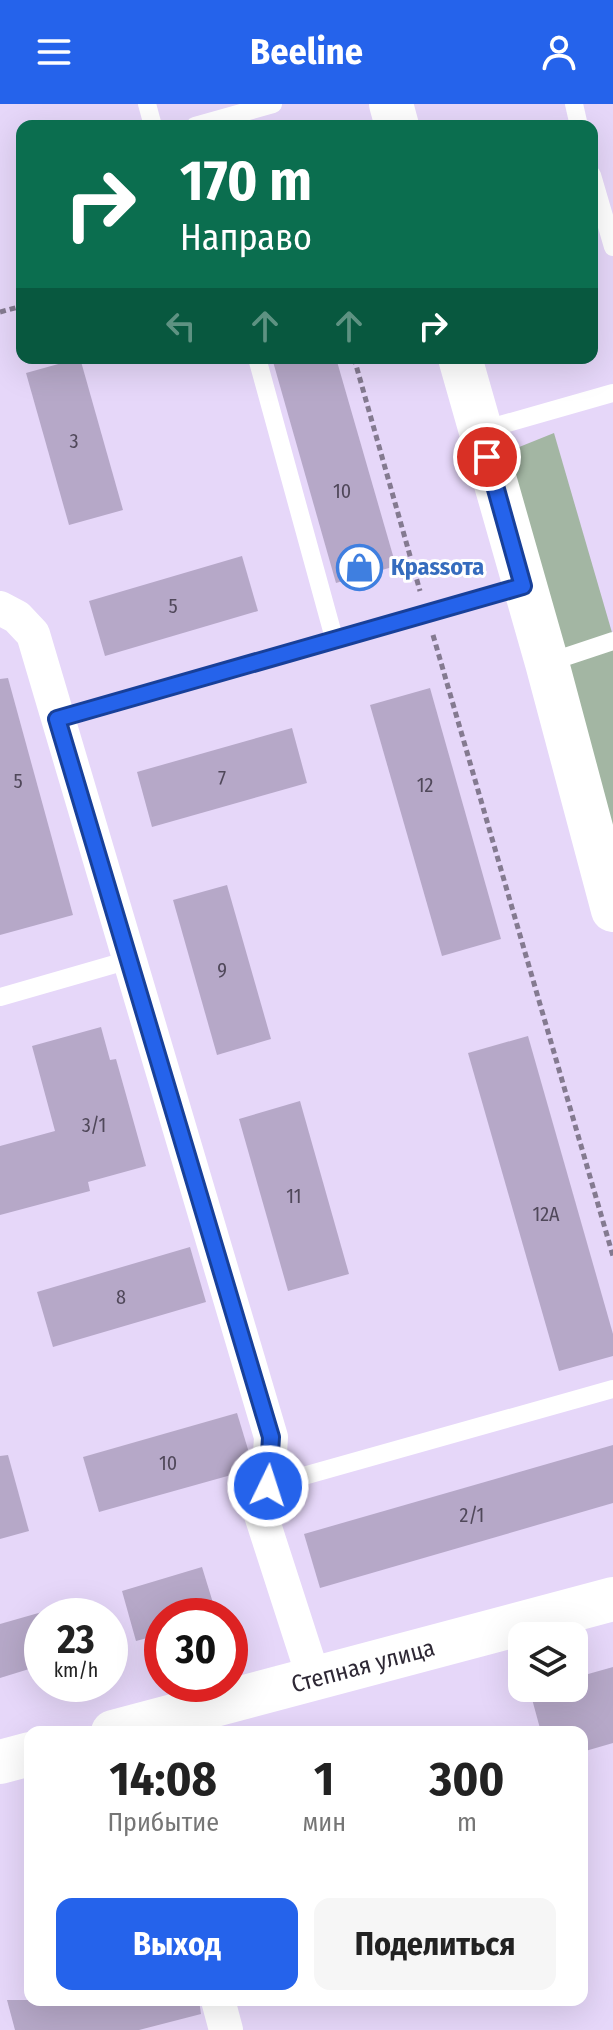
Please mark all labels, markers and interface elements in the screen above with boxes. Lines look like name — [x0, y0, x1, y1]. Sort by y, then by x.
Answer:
icon: menu — [32, 30, 76, 74]
text: Beeline — [250, 30, 363, 74]
icon: person — [537, 30, 581, 74]
text: 170 m — [180, 148, 312, 215]
icon: right — [48, 152, 152, 256]
text: Направо — [180, 216, 312, 260]
icon: left — [159, 304, 203, 348]
icon: ahead — [243, 304, 287, 348]
icon: ahead — [327, 304, 371, 348]
icon: right — [411, 304, 455, 348]
pin — [453, 423, 521, 491]
house number: 3 — [69, 429, 79, 453]
icon: arrive — [465, 435, 509, 479]
house number: 10 — [333, 479, 351, 503]
shop icon: Краssота — [336, 543, 384, 591]
place label: Краssота — [391, 553, 484, 581]
house number: 5 — [168, 594, 178, 618]
house number: 7 — [218, 766, 226, 790]
house number: 5 — [13, 769, 23, 793]
house number: 12 — [417, 773, 433, 797]
house number: 9 — [217, 958, 227, 982]
house number: 3/1 — [82, 1113, 106, 1137]
house number: 11 — [286, 1184, 302, 1208]
house number: 12А — [532, 1202, 560, 1226]
house number: 8 — [116, 1285, 126, 1309]
position arrow — [226, 1444, 310, 1528]
house number: 10 — [159, 1451, 177, 1475]
house number: 2/1 — [460, 1503, 484, 1527]
speed limit sign: 30 — [144, 1598, 248, 1702]
text: 23 — [57, 1616, 95, 1664]
map controls — [508, 1622, 588, 1702]
button: layers — [508, 1622, 588, 1702]
street label: Степная улица — [288, 1633, 438, 1699]
text: km/h — [54, 1658, 98, 1682]
text: 14:08 — [109, 1750, 217, 1808]
text: 1 — [314, 1750, 334, 1808]
text: 300 — [429, 1750, 505, 1808]
text: Прибытие — [107, 1807, 219, 1838]
text: мин — [302, 1807, 346, 1838]
text: m — [457, 1807, 477, 1838]
button: Выход — [56, 1898, 298, 1990]
button: Поделиться — [314, 1898, 556, 1990]

